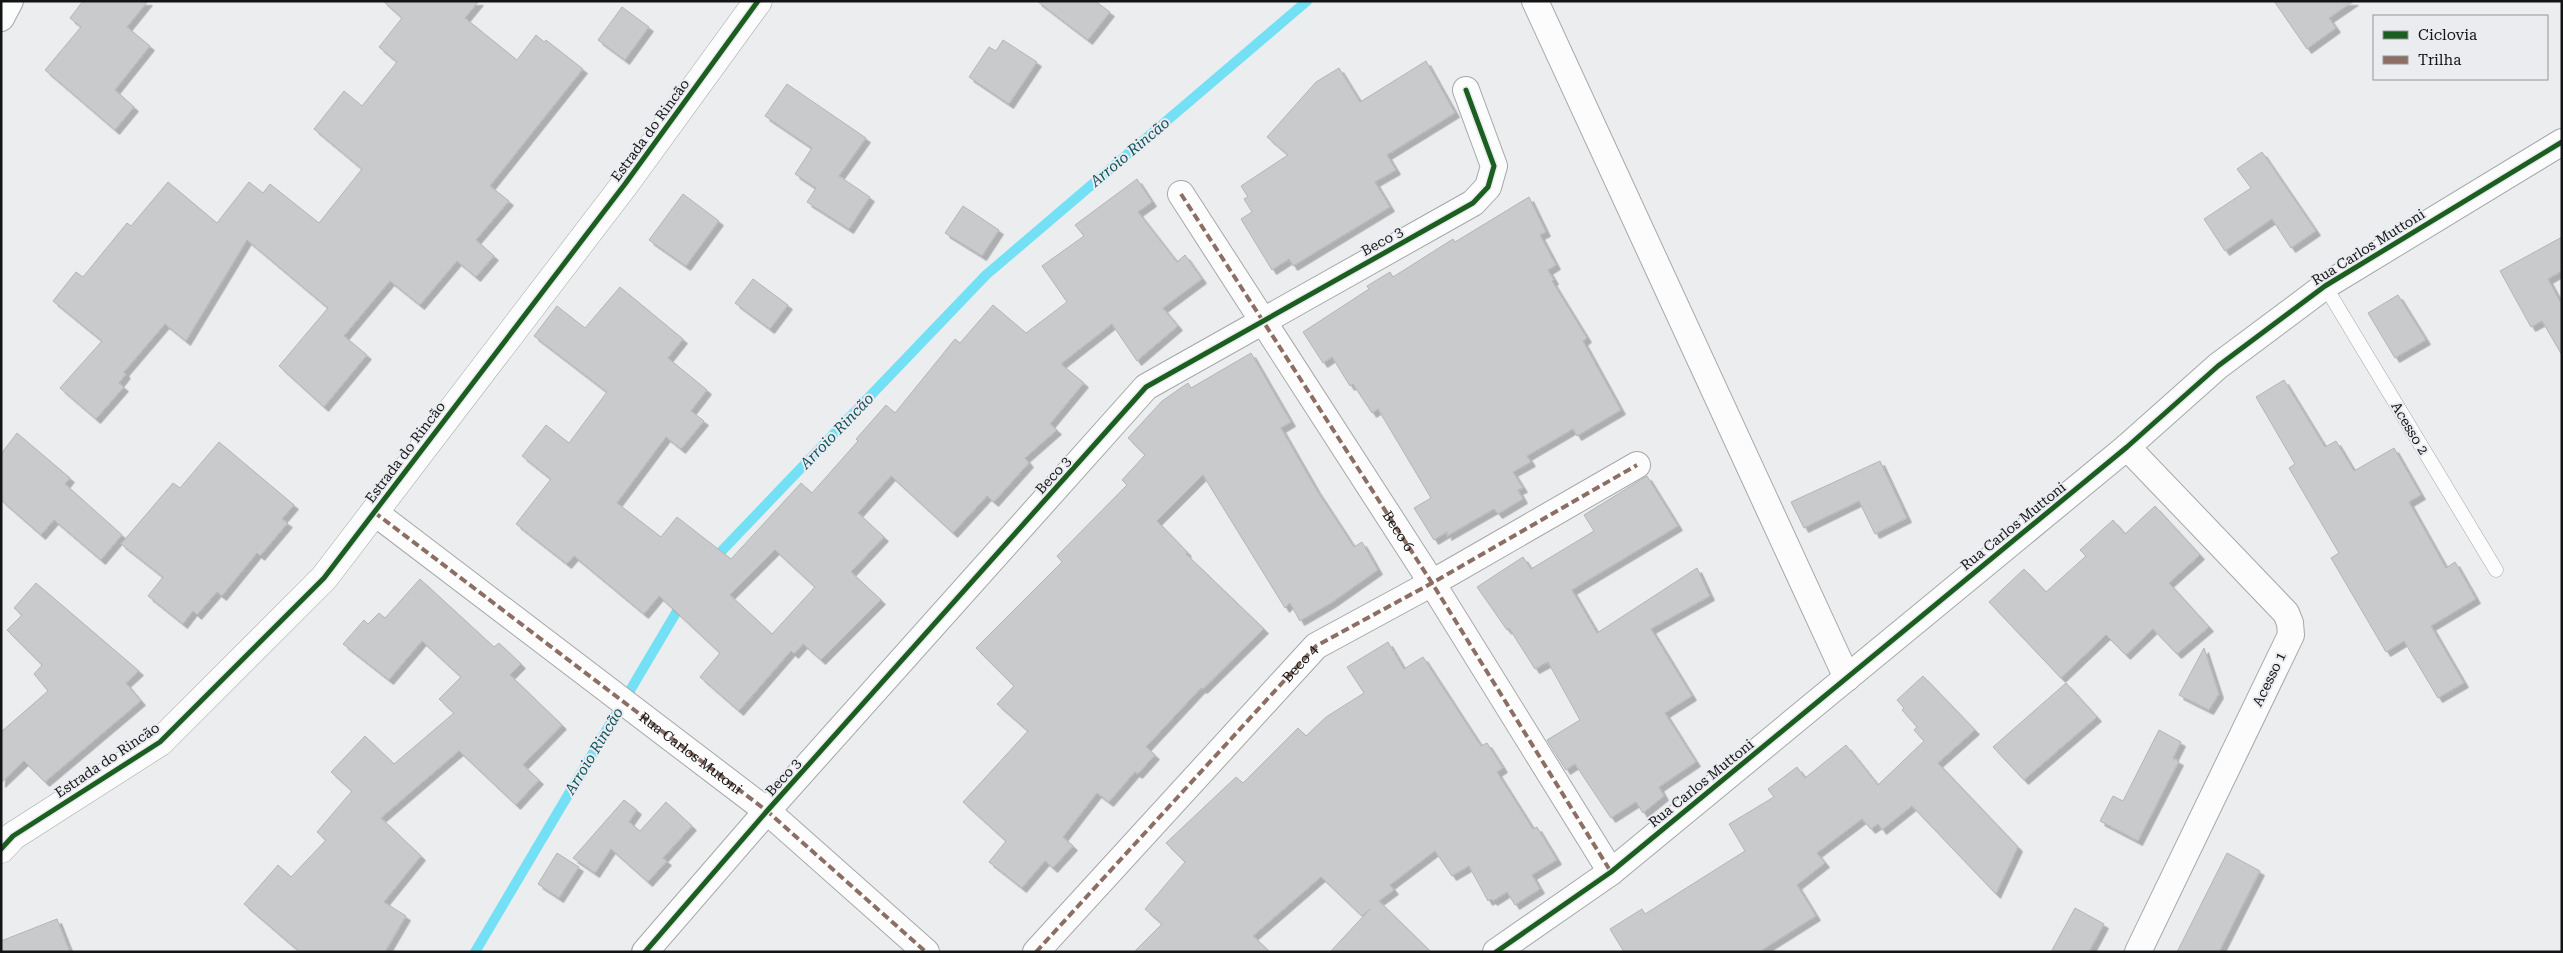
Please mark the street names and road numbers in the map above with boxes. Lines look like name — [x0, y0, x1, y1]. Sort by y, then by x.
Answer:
street label: Estrada do Rincão — [608, 76, 692, 184]
street label: Rua Carlos Muttoni — [2308, 205, 2428, 288]
street label: Beco 3 — [1358, 223, 1406, 259]
street label: Estrada do Rincão — [362, 398, 448, 506]
street label: Acesso 2 — [2388, 399, 2432, 457]
street label: Beco 3 — [1032, 453, 1074, 497]
street label: Rua Carlos Muttoni — [1957, 478, 2069, 573]
street label: Beco 6 — [1379, 508, 1417, 554]
street label: Beco 4 — [1279, 641, 1321, 686]
street label: Acesso 1 — [2249, 649, 2289, 709]
street label: Rua Carlos Mutoni — [636, 709, 746, 798]
street label: Estrada do Rincão — [52, 719, 162, 801]
street label: Rua Carlos Muttoni — [1645, 735, 1757, 830]
street label: Beco 3 — [762, 755, 804, 799]

